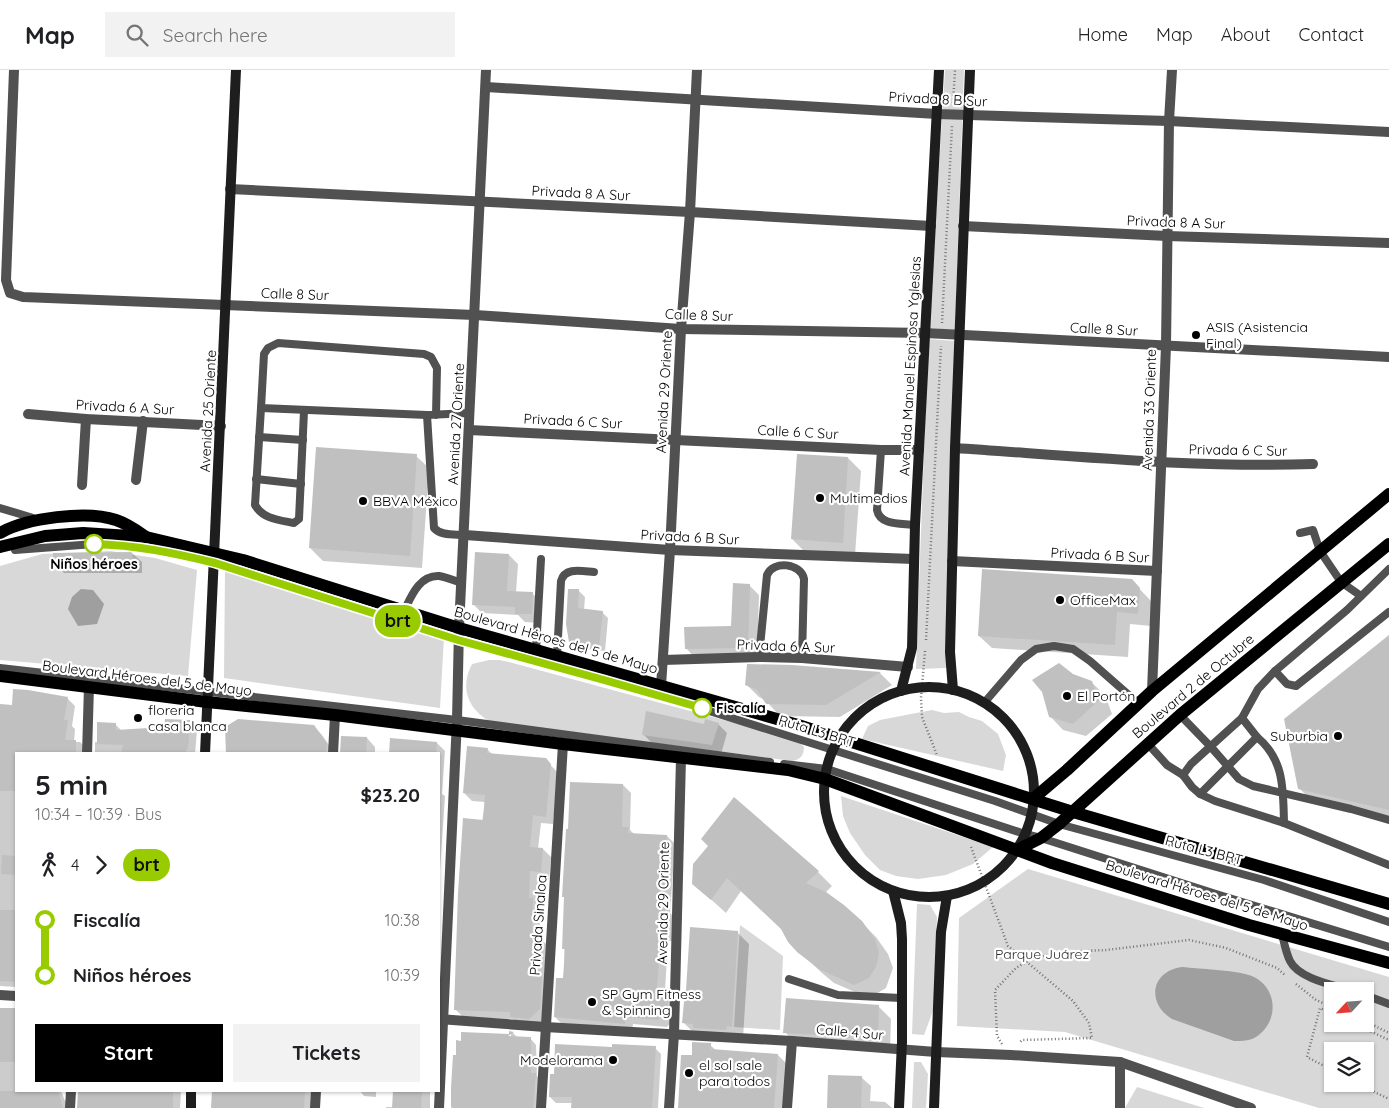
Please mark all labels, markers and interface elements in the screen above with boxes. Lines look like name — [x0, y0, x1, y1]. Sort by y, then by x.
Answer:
search box — [105, 12, 455, 57]
text: Map — [25, 20, 75, 50]
icon: search — [123, 21, 151, 49]
text: Search here — [163, 23, 268, 47]
text: Home — [1078, 23, 1128, 46]
text: Map — [1156, 23, 1193, 46]
text: About — [1221, 23, 1271, 46]
text: Contact — [1299, 23, 1364, 46]
street label: Privada 8 B Sur — [888, 87, 988, 111]
street label: Privada 8 A Sur — [531, 181, 631, 205]
street label: Privada 8 A Sur — [1126, 211, 1226, 233]
street label: Avenida Manuel Espinosa Yglesias — [895, 256, 925, 476]
street label: Calle 8 Sur — [261, 284, 330, 304]
street label: Calle 8 Sur — [665, 305, 734, 325]
street label: Calle 8 Sur — [1069, 318, 1139, 340]
place label: ASIS (Asistencia Final) — [1206, 318, 1308, 352]
marker: ASIS (Asistencia Final) — [1190, 329, 1202, 341]
street label: Avenida 29 Oriente — [652, 330, 676, 454]
street label: Avenida 25 Oriente — [196, 349, 220, 473]
street label: Avenida 33 Oriente — [1138, 349, 1160, 471]
street label: Avenida 27 Oriente — [444, 363, 468, 485]
street label: Privada 6 A Sur — [75, 395, 175, 419]
street label: Privada 6 C Sur — [523, 409, 623, 433]
street label: Calle 6 C Sur — [757, 421, 840, 443]
street label: Privada 6 C Sur — [1188, 440, 1288, 460]
place label: Multimedios — [830, 489, 908, 507]
place label: BBVA México — [373, 492, 458, 510]
marker: Multimedios — [814, 492, 826, 504]
marker: BBVA México — [357, 495, 369, 507]
street label: Privada 6 B Sur — [640, 525, 740, 549]
marker: Niños héroes — [84, 534, 104, 554]
street label: Privada 6 B Sur — [1050, 543, 1150, 567]
place label: Niños héroes — [50, 555, 138, 573]
place label: OfficeMax — [1070, 591, 1136, 609]
marker: OfficeMax — [1054, 594, 1066, 606]
street label: Boulevard Héroes del 5 de Mayo — [452, 602, 660, 678]
line badge: brt — [369, 605, 427, 637]
text: brt — [385, 609, 411, 632]
street label: Boulevard 2 de Octubre — [1128, 630, 1258, 742]
street label: Privada 6 A Sur — [736, 635, 836, 657]
street label: Boulevard Héroes del 5 de Mayo — [41, 656, 253, 700]
place label: El Portón — [1077, 687, 1135, 705]
marker: El Portón — [1061, 690, 1073, 702]
marker: Fiscalía — [692, 698, 712, 718]
place label: Fiscalía — [716, 699, 766, 717]
place label: floreria casa blanca — [148, 701, 227, 735]
street label: Ruta L3 BRT — [776, 711, 858, 751]
marker: floreria casa blanca — [132, 712, 144, 724]
place label: Suburbia — [1270, 727, 1328, 745]
marker: Suburbia — [1332, 730, 1344, 742]
text: 5 min — [35, 767, 108, 802]
text: $23.20 — [360, 783, 420, 807]
text: 10:34 – 10:39 · Bus — [35, 804, 162, 824]
street label: Ruta L3 BRT — [1163, 831, 1245, 869]
street label: Avenida 29 Oriente — [653, 841, 673, 965]
icon: walk — [35, 851, 63, 879]
icon: forward — [87, 851, 115, 879]
text: brt — [133, 853, 160, 876]
text: 4 — [71, 855, 79, 875]
street label: Boulevard Héroes del 5 de Mayo — [1103, 856, 1311, 934]
street label: Privada Sinaloa — [526, 874, 550, 976]
text: Fiscalía — [73, 908, 141, 932]
text: 10:38 — [385, 910, 420, 930]
park label: Parque Juárez — [995, 945, 1089, 963]
text: Niños héroes — [73, 963, 192, 987]
text: 10:39 — [384, 965, 420, 985]
north arrow — [1324, 982, 1374, 1032]
map controls — [1324, 982, 1374, 1092]
place label: SP Gym Fitness & Spinning — [602, 985, 701, 1019]
marker: SP Gym Fitness & Spinning — [586, 996, 598, 1008]
street label: Calle 4 Sur — [815, 1020, 885, 1044]
button: Start — [35, 1024, 223, 1082]
button: Tickets — [233, 1024, 420, 1082]
button: layers — [1324, 1042, 1374, 1092]
place label: Modelorama — [520, 1051, 603, 1069]
marker: Modelorama — [607, 1054, 619, 1066]
place label: el sol sale para todos — [699, 1056, 770, 1090]
marker: el sol sale para todos — [683, 1067, 695, 1079]

